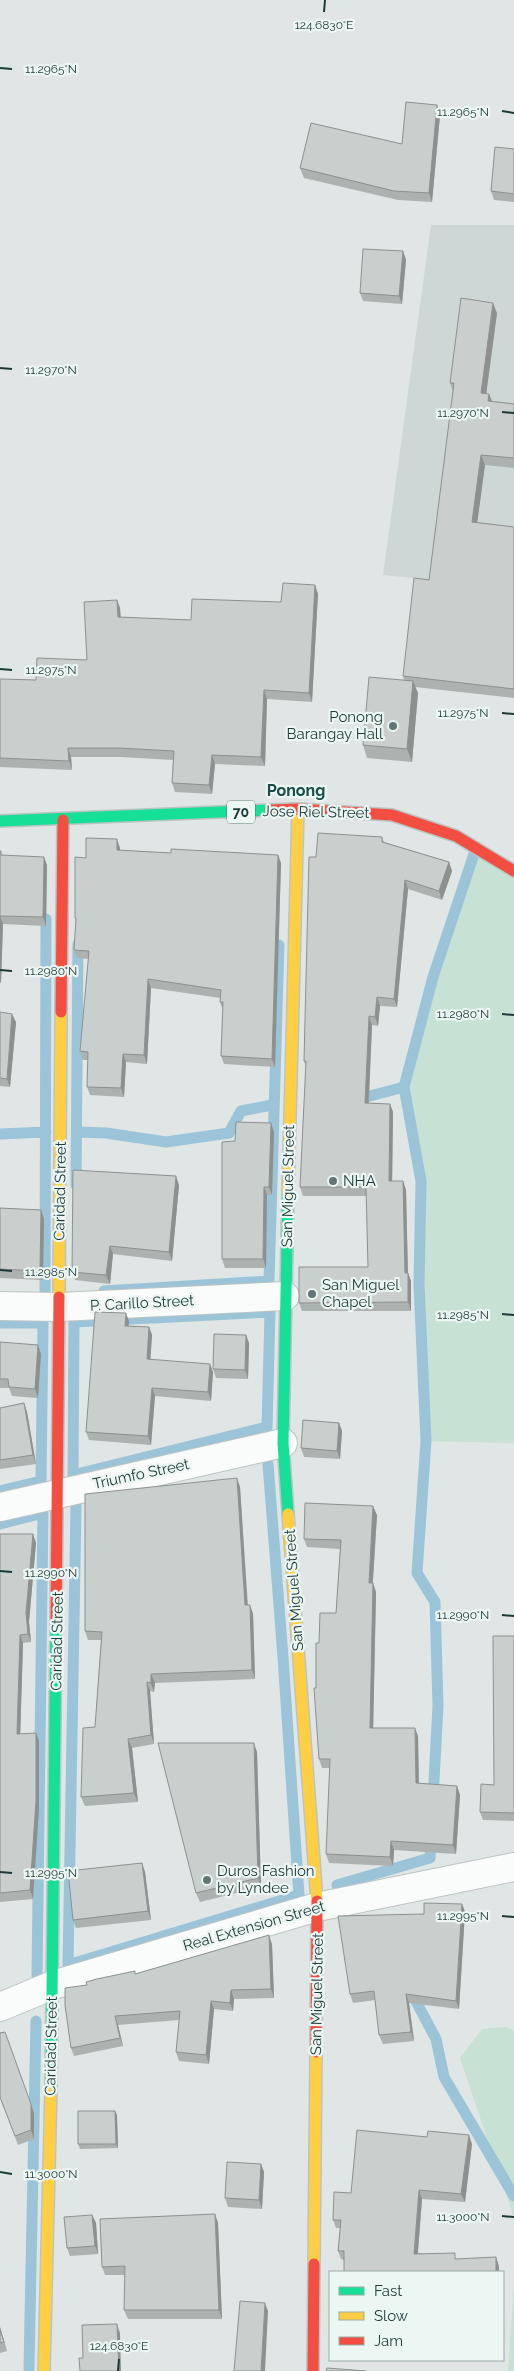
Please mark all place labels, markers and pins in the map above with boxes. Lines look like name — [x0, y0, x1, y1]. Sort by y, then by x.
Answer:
place label: Ponong Barangay Hall — [287, 708, 384, 743]
marker: Ponong Barangay Hall — [387, 720, 399, 732]
place label: NHA — [343, 1172, 376, 1190]
marker: NHA — [327, 1175, 339, 1187]
place label: San Miguel Chapel — [322, 1276, 400, 1311]
marker: San Miguel Chapel — [306, 1288, 318, 1300]
place label: Duros Fashion by Lyndee — [217, 1862, 315, 1897]
marker: Duros Fashion by Lyndee — [201, 1874, 213, 1886]

